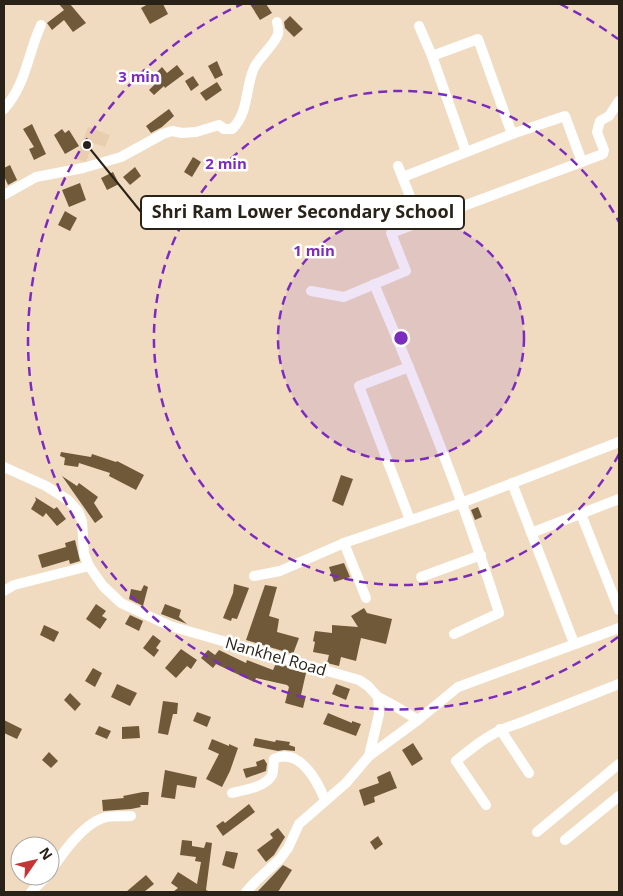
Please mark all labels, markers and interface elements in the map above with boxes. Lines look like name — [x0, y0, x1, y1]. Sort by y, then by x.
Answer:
text: 3 min — [118, 66, 160, 86]
text: 2 min — [205, 153, 247, 173]
callout: Shri Ram Lower Secondary School — [141, 196, 464, 229]
text: Shri Ram Lower Secondary School — [152, 199, 454, 223]
text: 1 min — [293, 240, 335, 260]
centre of rings — [392, 329, 410, 347]
street label: Nankhel Road — [223, 631, 329, 681]
north arrow — [10, 836, 60, 886]
text: N — [35, 843, 57, 863]

